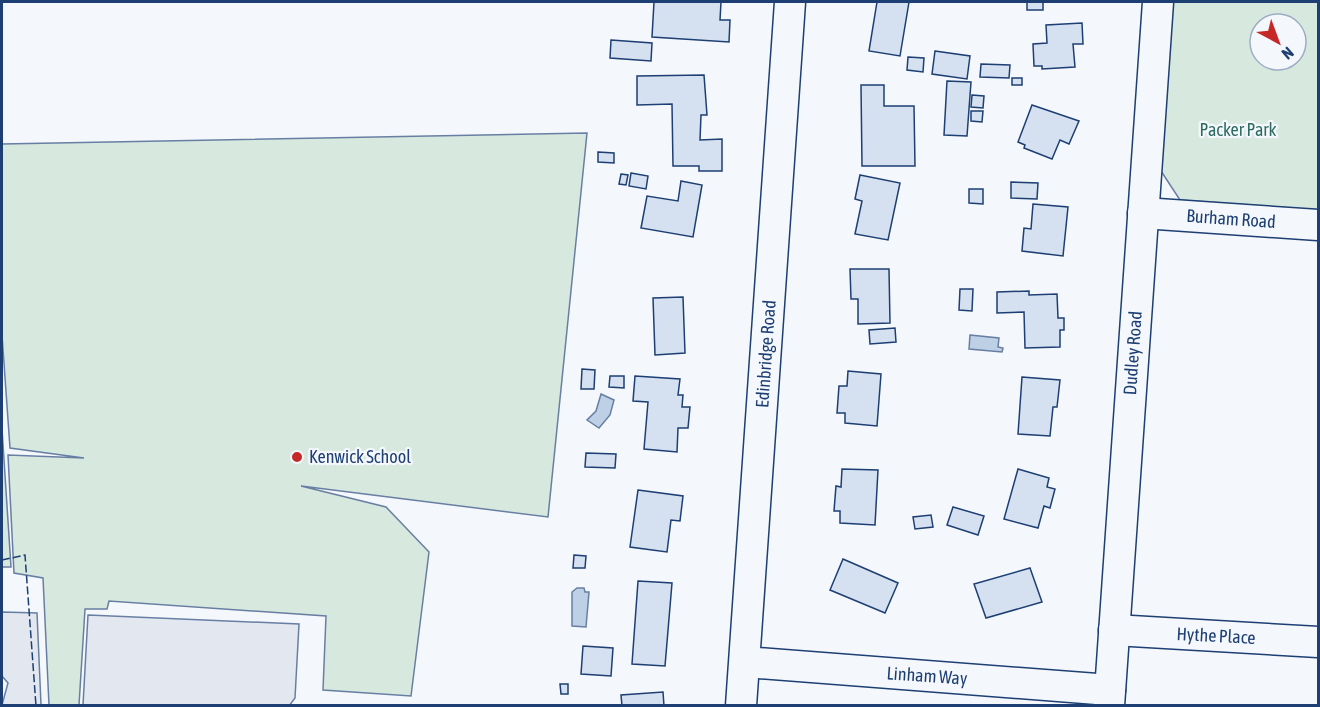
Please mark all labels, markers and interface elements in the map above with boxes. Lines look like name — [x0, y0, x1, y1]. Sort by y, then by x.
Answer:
north arrow — [1248, 12, 1308, 72]
text: N — [1278, 43, 1297, 63]
park label: Packer Park — [1199, 119, 1277, 140]
street label: Burham Road — [1186, 205, 1276, 232]
street label: Edinbridge Road — [751, 299, 780, 409]
street label: Dudley Road — [1119, 310, 1146, 396]
place label: Kenwick School — [309, 446, 411, 467]
marker: Kenwick School — [290, 450, 304, 464]
street label: Hythe Place — [1176, 623, 1256, 648]
street label: Linham Way — [886, 662, 968, 689]

